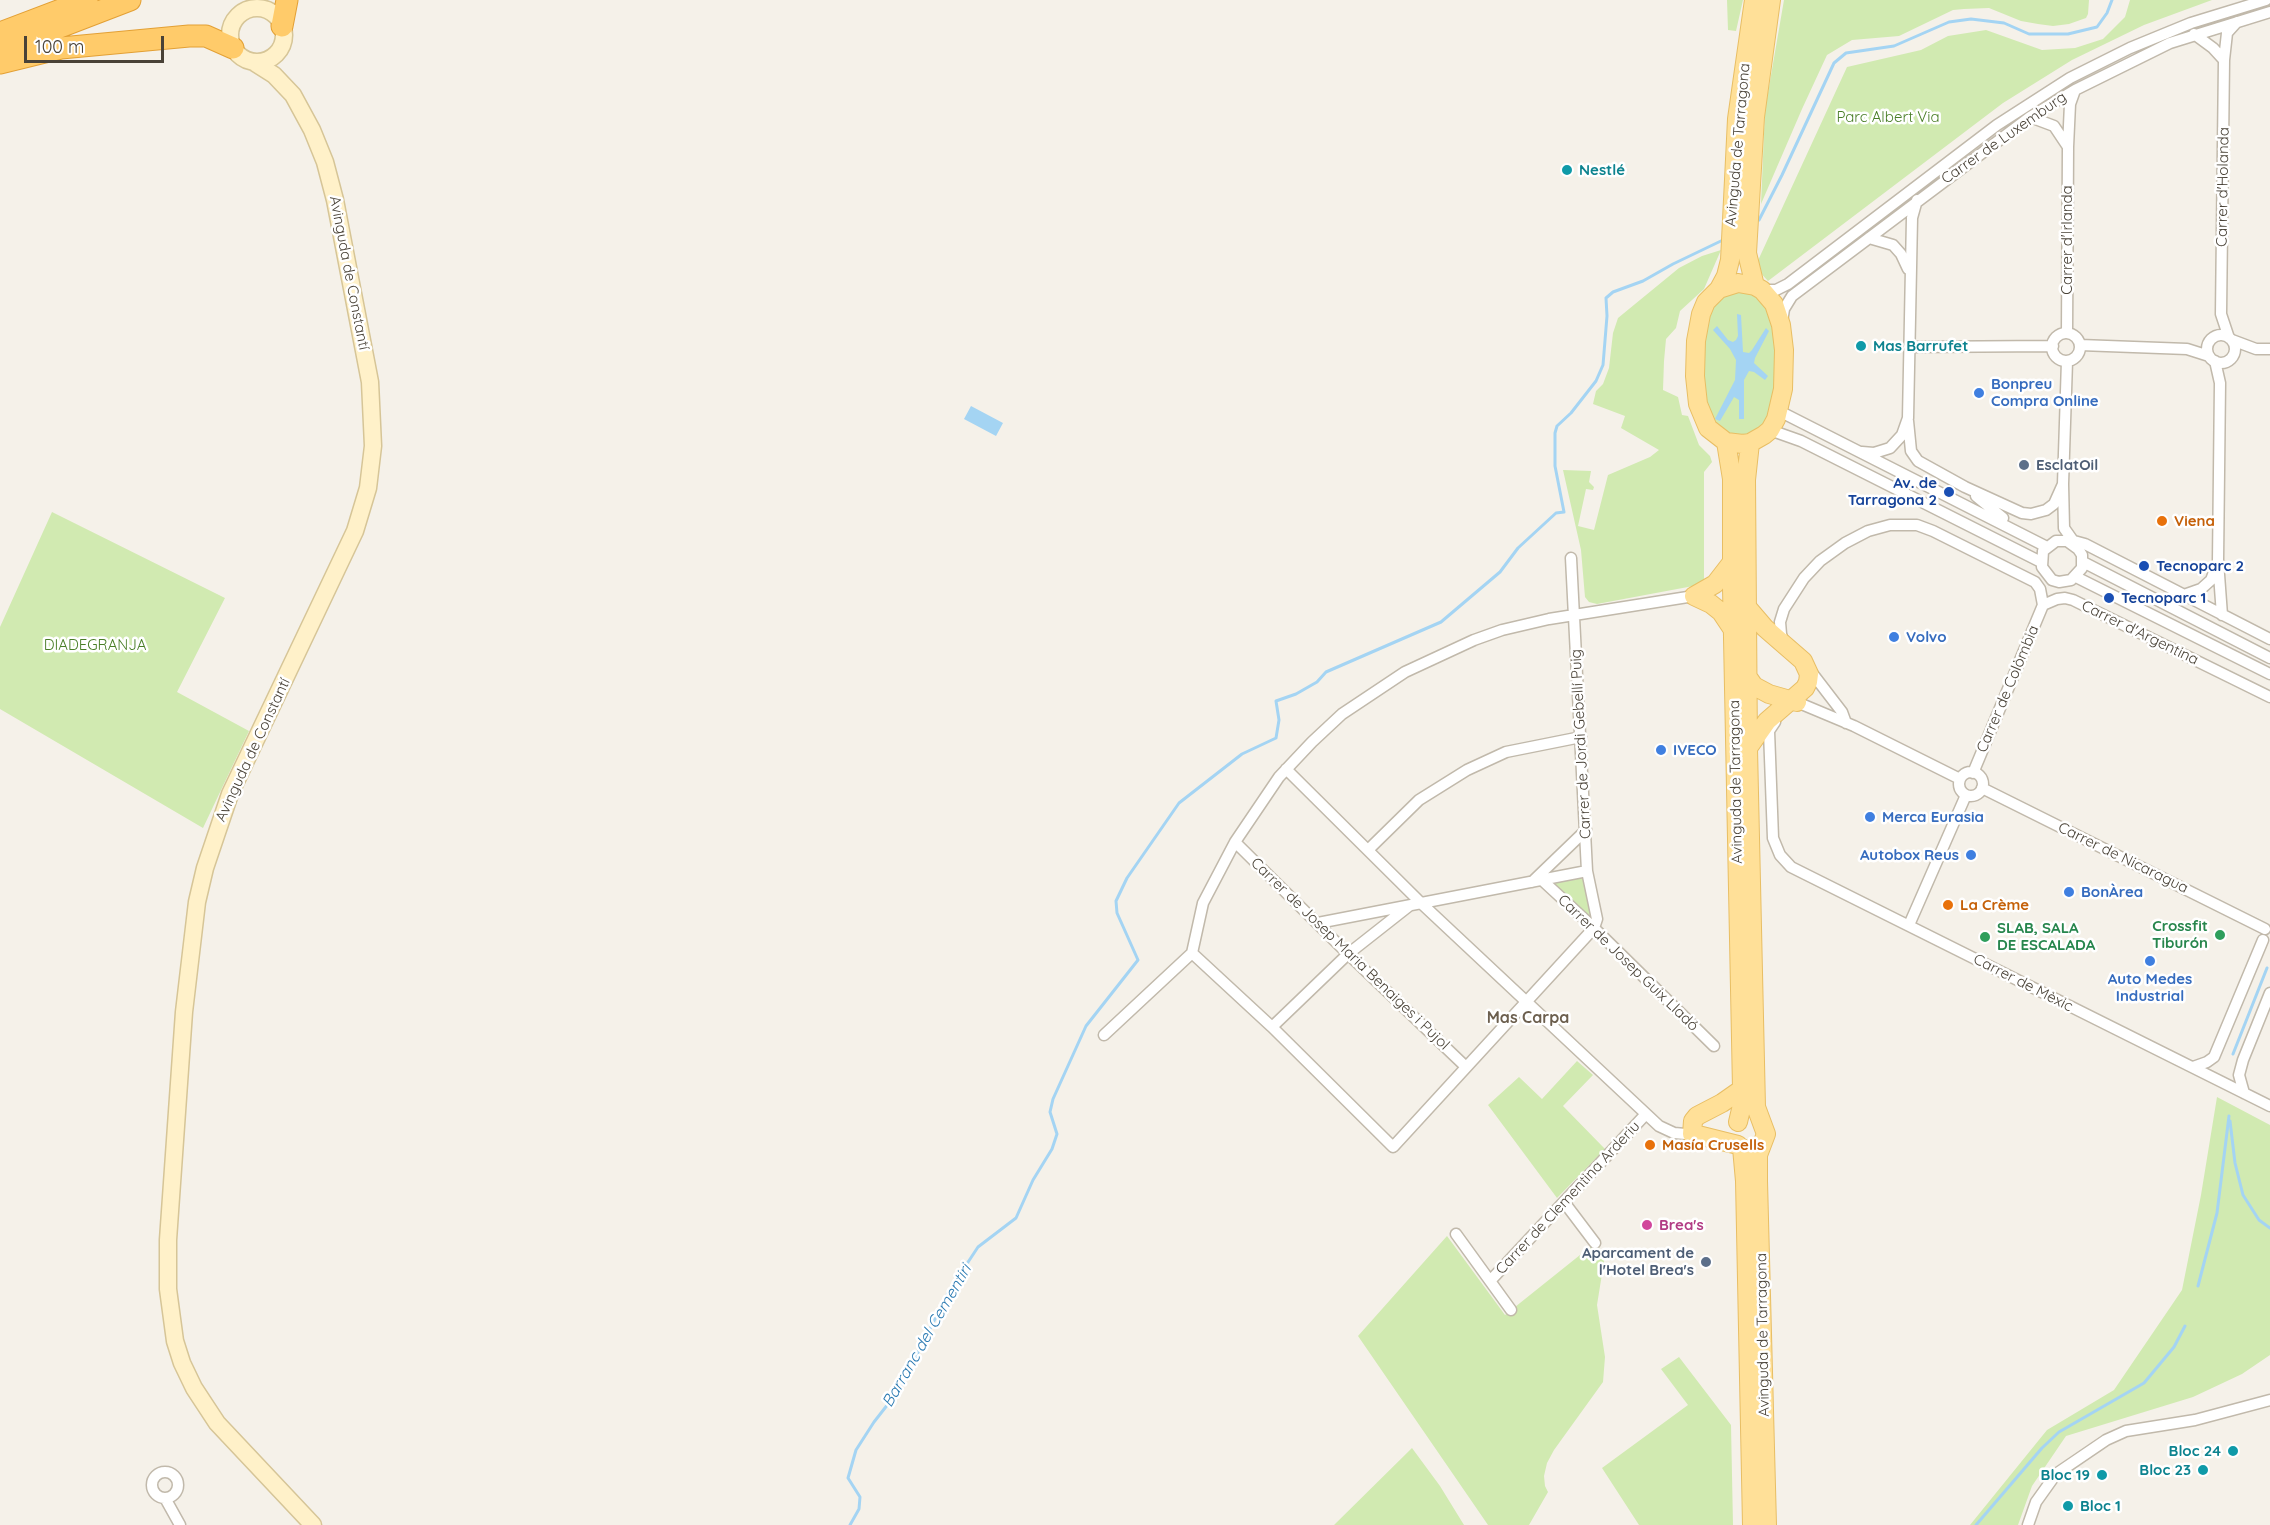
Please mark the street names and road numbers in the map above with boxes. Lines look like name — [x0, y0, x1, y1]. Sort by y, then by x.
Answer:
street label: Avinguda de Tarragona — [1722, 63, 1754, 227]
street label: Carrer de Luxemburg — [1938, 88, 2070, 188]
street label: Carrer d'Holanda — [2213, 127, 2233, 247]
street label: Carrer d'Irlanda — [2058, 185, 2076, 295]
street label: Avinguda de Constantí — [325, 194, 373, 352]
street label: Carrer d'Argentina — [2079, 597, 2201, 669]
street label: Carrer de Colòmbia — [1973, 623, 2043, 755]
street label: Carrer de Jordi Gebellí Puig — [1567, 649, 1595, 839]
street label: Avinguda de Constantí — [212, 675, 294, 825]
street label: Avinguda de Tarragona — [1726, 700, 1746, 864]
street label: Carrer de Nicaragua — [2055, 819, 2191, 897]
street label: Carrer de Josep Maria Benaiges i Pujol — [1247, 854, 1453, 1054]
street label: Carrer de Josep Guix Lladó — [1554, 891, 1702, 1035]
street label: Carrer de Mèxic — [1970, 950, 2076, 1016]
street label: Carrer de Clementina Arderiu — [1492, 1118, 1644, 1278]
street label: Avinguda de Tarragona — [1753, 1253, 1773, 1417]

